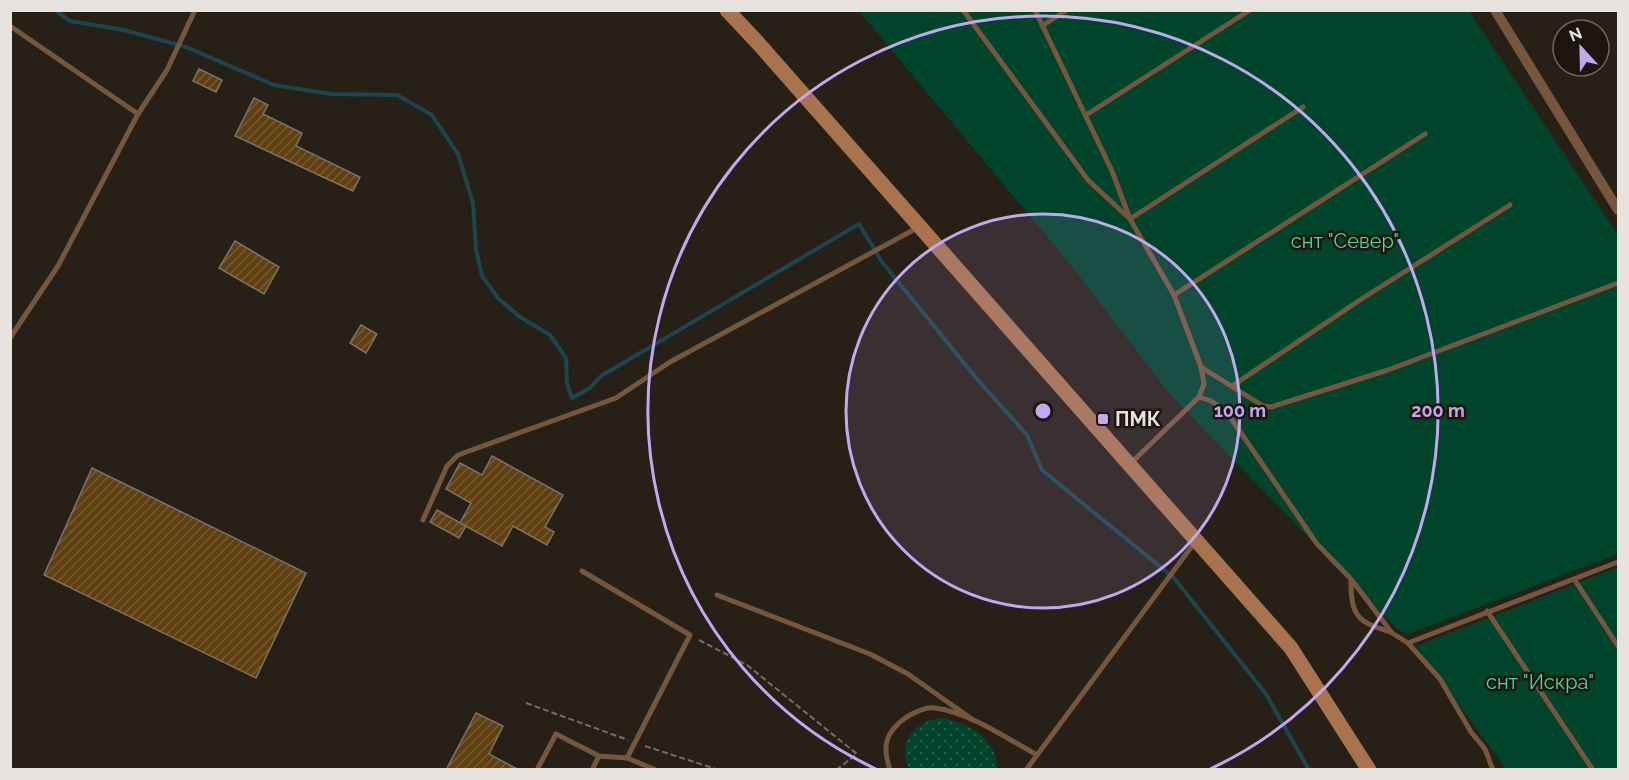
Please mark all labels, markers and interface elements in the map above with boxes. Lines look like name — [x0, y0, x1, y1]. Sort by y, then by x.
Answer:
north arrow — [1551, 18, 1611, 78]
text: N — [1566, 23, 1585, 46]
park label: снт "Север" — [1291, 229, 1399, 253]
text: 100 m — [1214, 400, 1266, 421]
text: 200 m — [1411, 400, 1465, 421]
centre of rings — [1033, 401, 1053, 421]
place label: ПМК — [1115, 407, 1161, 431]
marker: ПМК — [1096, 412, 1110, 426]
park label: снт "Искра" — [1486, 670, 1594, 694]

